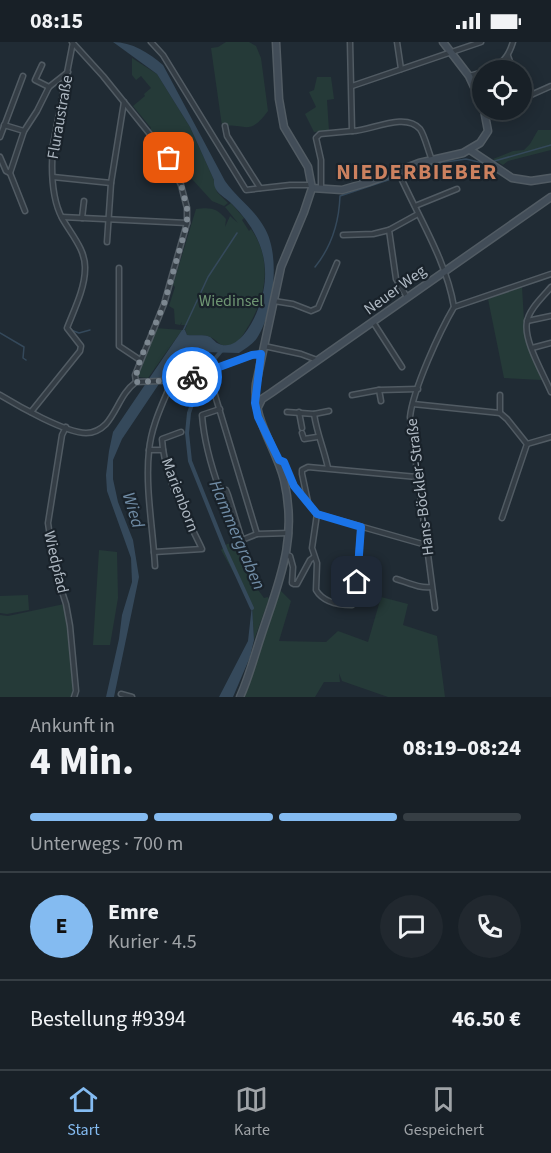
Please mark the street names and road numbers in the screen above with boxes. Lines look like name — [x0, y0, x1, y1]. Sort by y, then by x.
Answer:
street label: Fluraustraße — [42, 73, 78, 161]
street label: Neuer Weg — [359, 260, 431, 320]
street label: Hans-Böckler-Straße — [401, 417, 439, 557]
street label: Marienborn — [156, 455, 204, 535]
street label: Wiedpfad — [38, 529, 74, 595]

